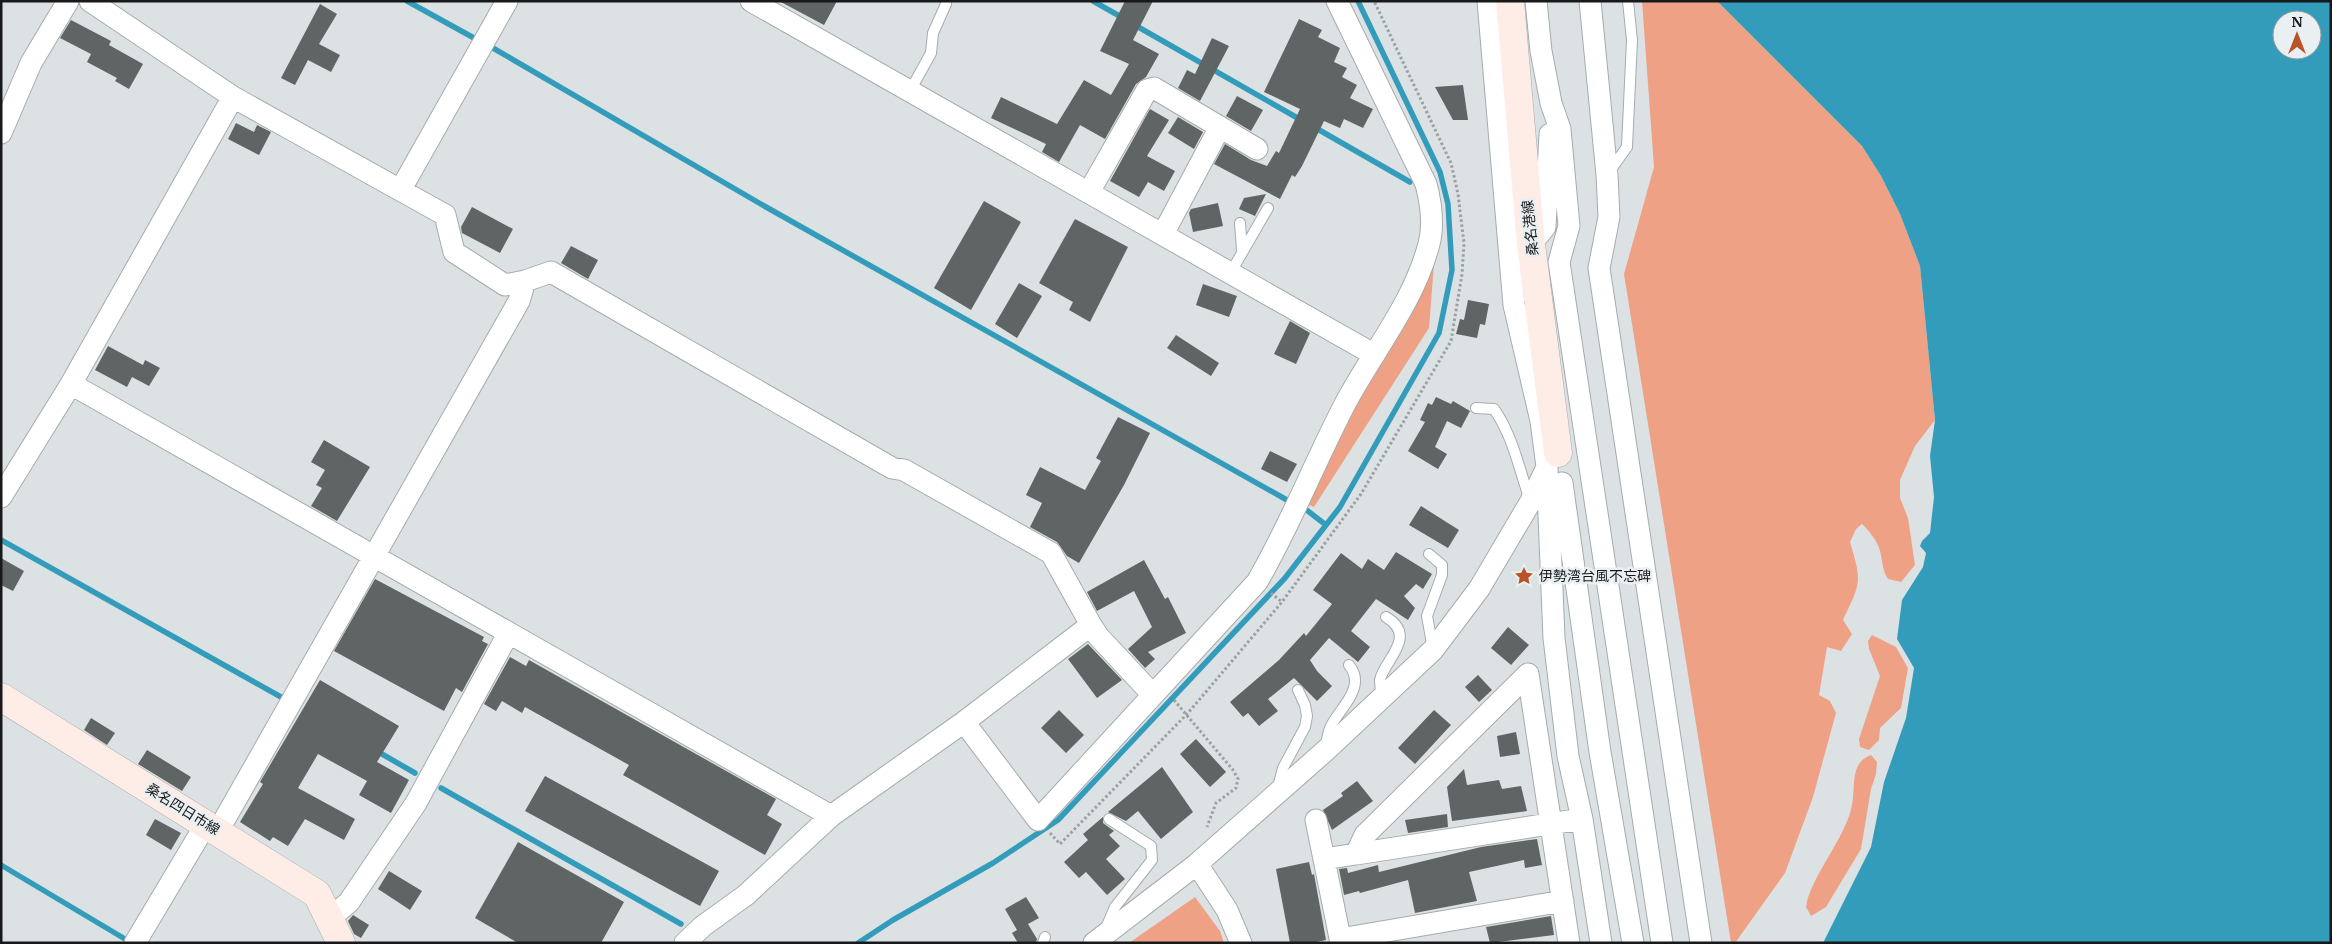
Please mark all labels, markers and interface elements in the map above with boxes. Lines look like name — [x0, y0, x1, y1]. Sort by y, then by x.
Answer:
north arrow — [2272, 10, 2322, 60]
text: N — [2291, 13, 2303, 31]
street label: 桑名港線 — [1518, 199, 1542, 257]
place icon: 伊勢湾台風不忘碑 — [1513, 565, 1535, 587]
place label: 伊勢湾台風不忘碑 — [1539, 567, 1651, 585]
street label: 桑名四日市線 — [143, 779, 223, 839]

